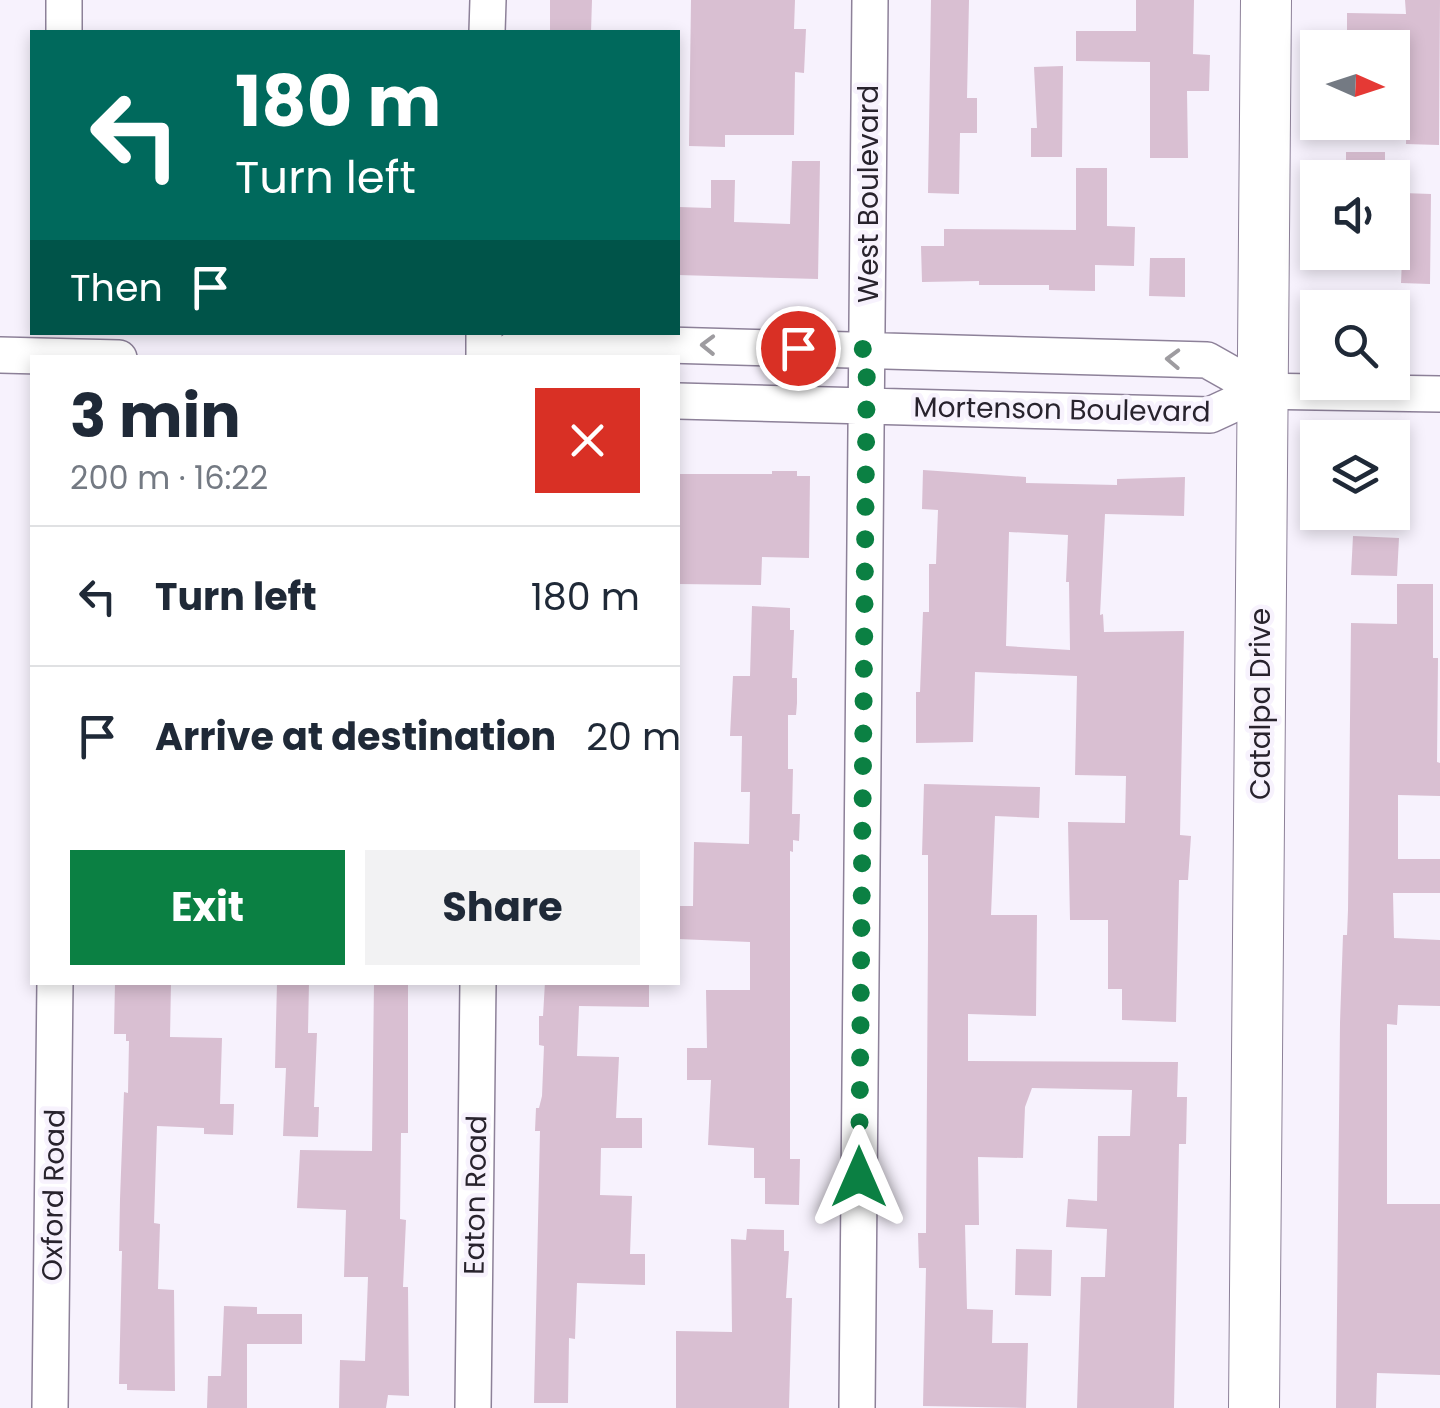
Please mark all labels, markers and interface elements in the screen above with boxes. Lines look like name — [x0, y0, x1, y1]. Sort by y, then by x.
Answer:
north arrow — [1300, 30, 1410, 140]
map controls — [1300, 30, 1410, 530]
text: 180 m — [235, 52, 441, 151]
icon: left — [70, 70, 200, 200]
street label: West Boulevard — [849, 85, 888, 303]
text: Turn left — [235, 146, 416, 209]
button: sound — [1300, 160, 1410, 270]
icon: arrive — [183, 260, 238, 315]
text: Then — [70, 261, 163, 314]
button: search — [1300, 290, 1410, 400]
pin — [756, 306, 841, 391]
icon: arrive — [771, 321, 826, 376]
one-way arrow — [700, 335, 716, 356]
one-way arrow — [1165, 348, 1181, 369]
text: 3 min — [70, 374, 241, 458]
street label: Mortenson Boulevard — [913, 387, 1211, 432]
button: close — [535, 388, 640, 493]
button: layers — [1300, 420, 1410, 530]
text: 200 m · 16:22 — [70, 455, 268, 500]
icon: left — [70, 569, 125, 624]
text: Turn left — [155, 570, 317, 623]
text: 180 m — [531, 570, 640, 623]
street label: Catalpa Drive — [1241, 608, 1280, 800]
icon: arrive — [70, 709, 125, 764]
text: Arrive at destination — [155, 710, 556, 763]
text: 20 m — [586, 710, 681, 763]
button: Exit — [70, 850, 345, 965]
button: Share — [365, 850, 640, 965]
street label: Oxford Road — [33, 1109, 74, 1281]
street label: Eaton Road — [455, 1115, 496, 1275]
position arrow — [807, 1125, 911, 1229]

